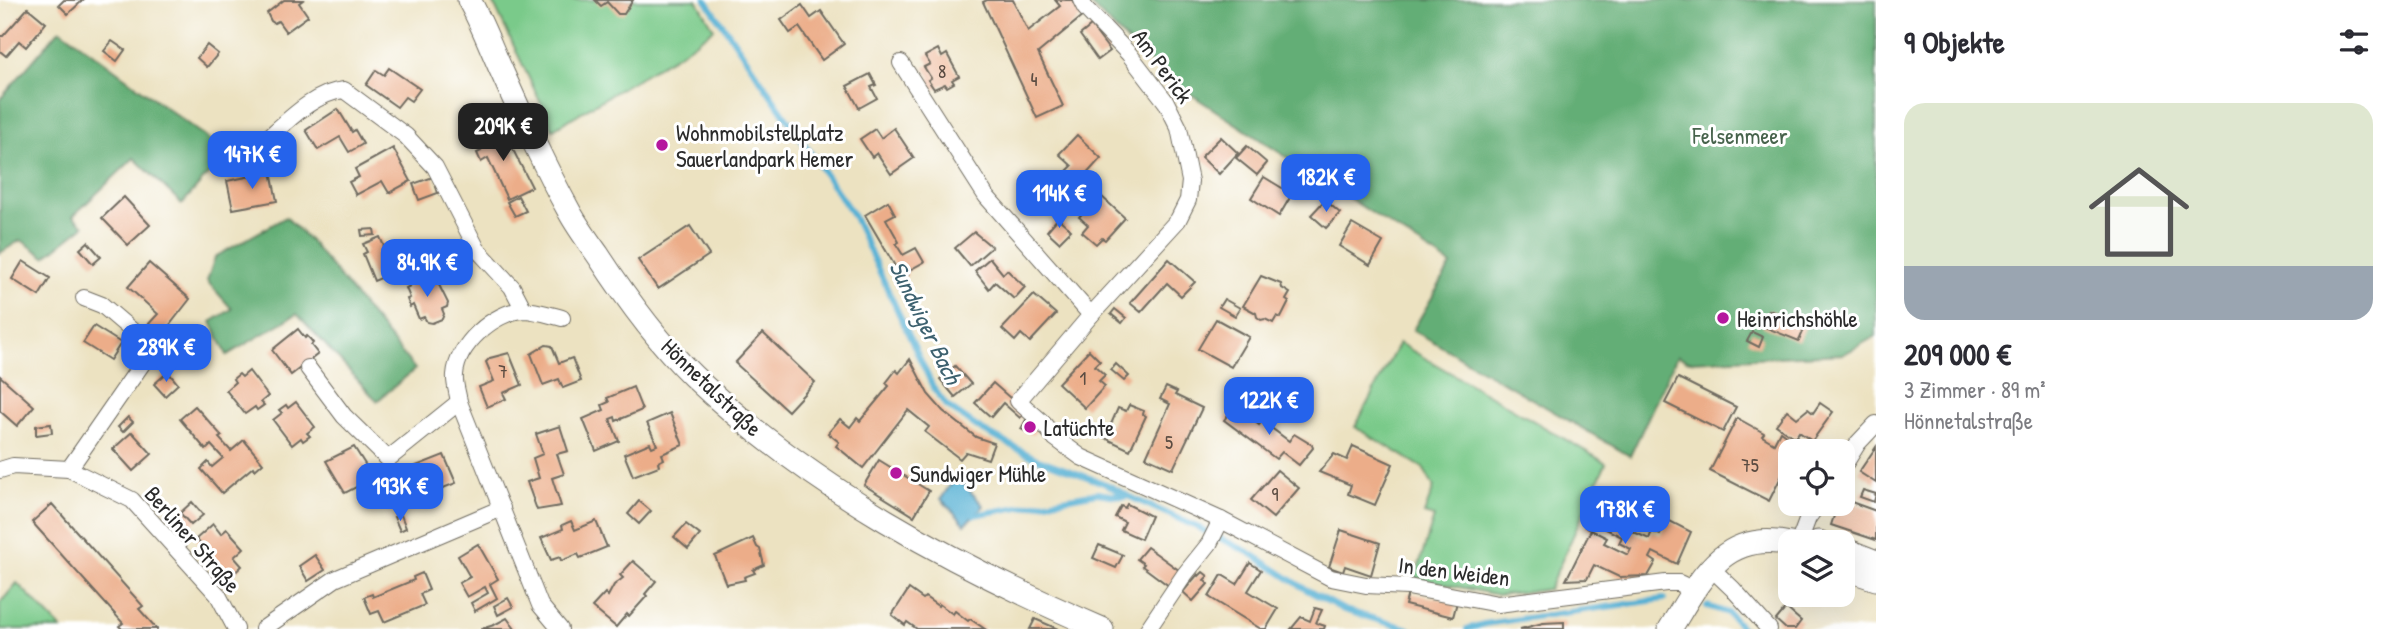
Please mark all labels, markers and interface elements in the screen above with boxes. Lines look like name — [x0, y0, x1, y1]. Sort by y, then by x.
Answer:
text: 9 Objekte — [1904, 22, 2005, 62]
street label: Am Perick — [1126, 23, 1201, 110]
icon: filters — [2335, 23, 2373, 61]
house number: 8 — [938, 58, 946, 84]
house number: 4 — [1030, 66, 1038, 92]
pin: 209K € — [446, 104, 560, 163]
text: 209K € — [474, 110, 532, 141]
place label: Wohnmobilstellplatz Sauerlandpark Hemer — [676, 117, 854, 174]
park label: Felsenmeer — [1691, 120, 1788, 151]
pin: 147K € — [195, 132, 309, 191]
marker: Wohnmobilstellplatz Sauerlandpark Hemer — [654, 137, 670, 153]
text: 147K € — [224, 138, 280, 169]
icon: home — [2076, 149, 2202, 275]
pin: 182K € — [1269, 154, 1383, 214]
text: 182K € — [1297, 161, 1355, 192]
pin: 114K € — [1002, 170, 1116, 230]
text: 114K € — [1032, 177, 1086, 208]
pin: 84.9K € — [362, 240, 492, 299]
text: 84.9K € — [397, 246, 457, 277]
water label: Sundwiger Bach — [882, 255, 970, 391]
place label: Heinrichshöhle — [1737, 303, 1858, 334]
marker: Heinrichshöhle — [1715, 310, 1731, 326]
pin: 289K € — [109, 324, 223, 384]
text: 289K € — [137, 331, 195, 362]
street label: Hönnetalstraße — [655, 331, 769, 443]
text: 209 000 € — [1904, 334, 2011, 374]
house number: 7 — [498, 358, 508, 384]
house number: 1 — [1080, 365, 1087, 391]
text: 3 Zimmer · 89 m² — [1904, 374, 2046, 405]
pin: 122K € — [1212, 378, 1326, 437]
text: 122K € — [1240, 384, 1298, 415]
text: Hönnetalstraße — [1904, 405, 2033, 436]
place label: Latüchte — [1044, 412, 1114, 443]
marker: Latüchte — [1022, 419, 1038, 435]
house number: 5 — [1165, 429, 1173, 455]
map controls — [1778, 439, 1855, 607]
button: locate — [1778, 439, 1855, 516]
house number: 75 — [1741, 452, 1759, 478]
place label: Sundwiger Mühle — [910, 458, 1046, 489]
pin: 193K € — [343, 463, 457, 523]
marker: Sundwiger Mühle — [888, 465, 904, 481]
text: 193K € — [372, 470, 428, 501]
street label: Berliner Straße — [138, 479, 248, 599]
house number: 9 — [1272, 481, 1279, 507]
pin: 178K € — [1568, 486, 1682, 546]
text: 178K € — [1596, 493, 1654, 524]
button: layers — [1778, 530, 1855, 607]
street label: In den Weiden — [1397, 549, 1511, 593]

